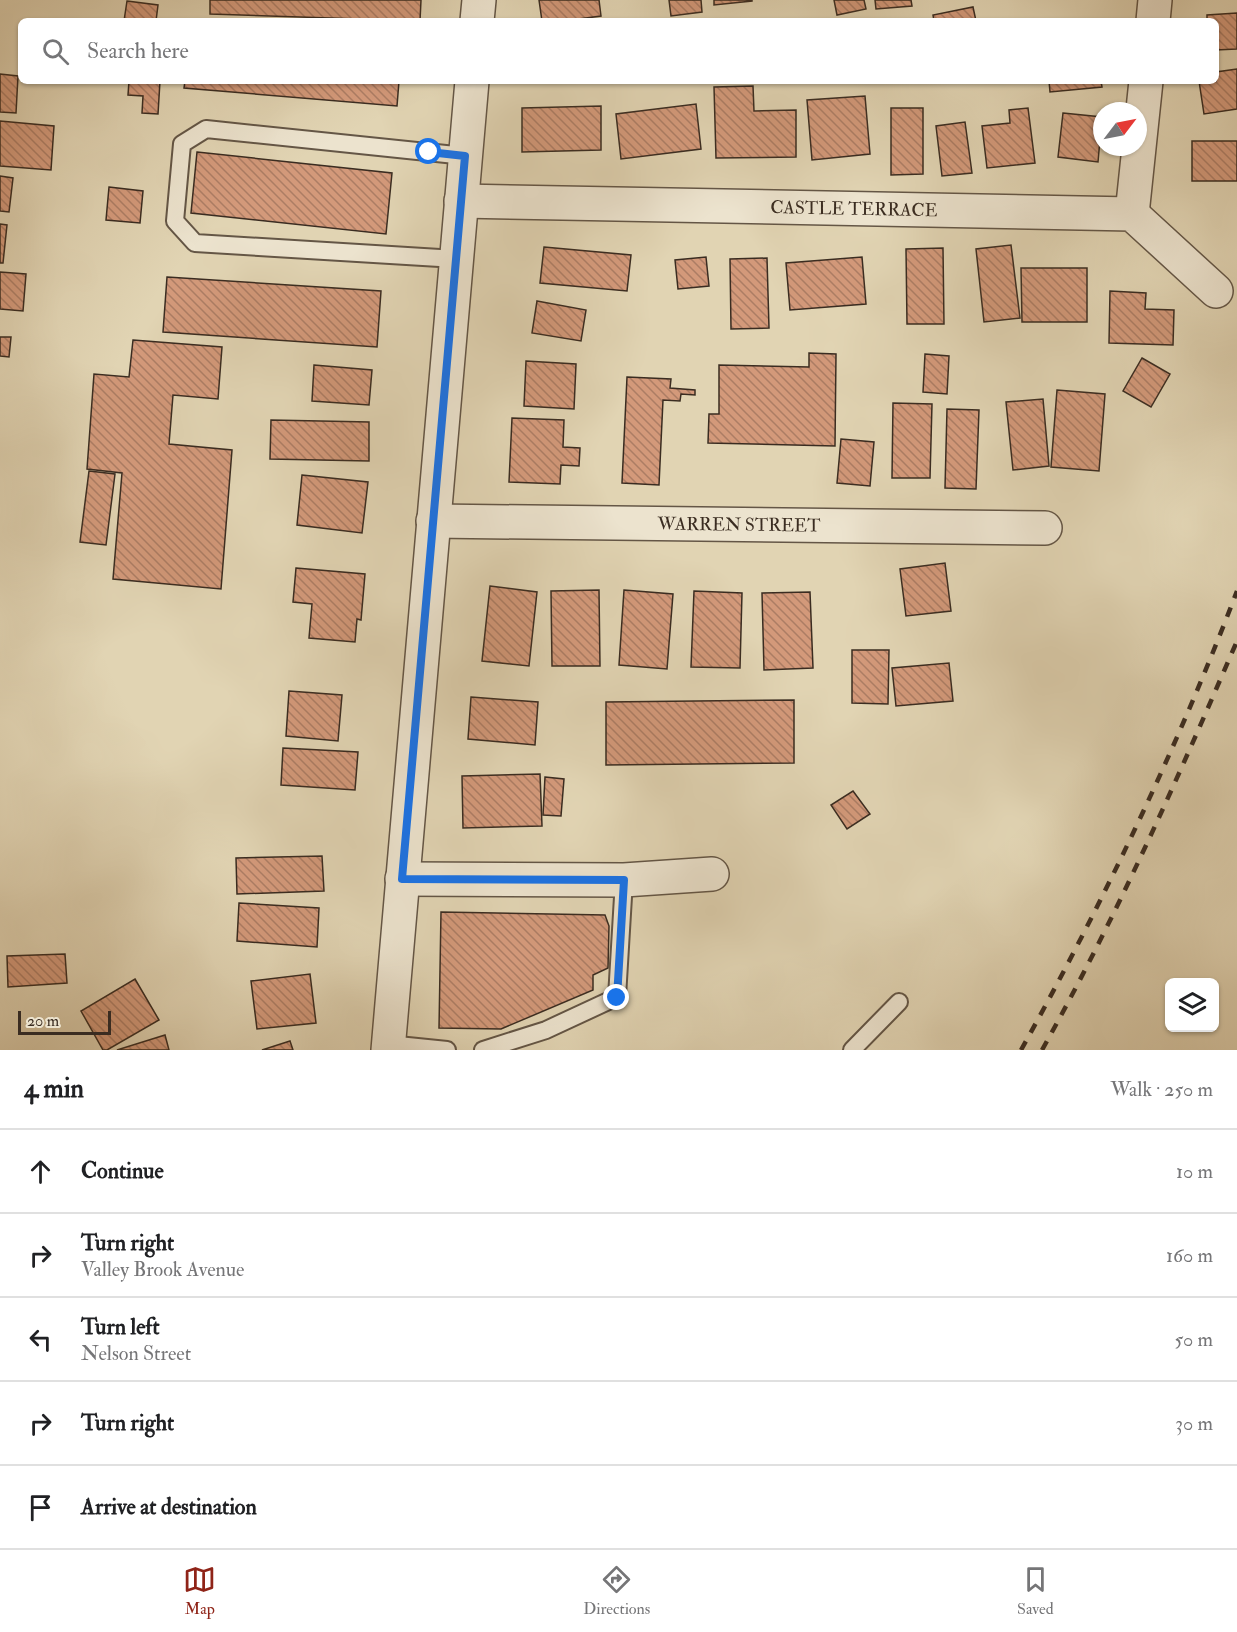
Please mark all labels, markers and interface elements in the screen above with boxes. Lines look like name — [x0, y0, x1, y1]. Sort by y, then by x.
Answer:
search box — [18, 18, 1219, 84]
icon: search — [39, 35, 72, 68]
text: Search here — [87, 37, 189, 65]
north arrow — [1093, 102, 1147, 156]
route start — [415, 138, 441, 164]
street label: CASTLE TERRACE — [770, 196, 938, 222]
street label: WARREN STREET — [656, 513, 821, 537]
map controls — [1165, 978, 1219, 1032]
button: layers — [1165, 978, 1219, 1032]
route end — [603, 984, 629, 1010]
scale bar — [18, 1008, 111, 1036]
text: 20 m — [27, 1011, 59, 1031]
text: 4 min — [24, 1073, 84, 1105]
text: Walk · 250 m — [1110, 1077, 1213, 1102]
icon: ahead — [24, 1155, 57, 1188]
text: Continue — [81, 1157, 164, 1185]
text: 10 m — [1176, 1159, 1213, 1184]
text: Turn right — [81, 1229, 174, 1257]
icon: right — [24, 1239, 57, 1272]
text: 160 m — [1166, 1243, 1213, 1268]
text: Valley Brook Avenue — [81, 1257, 244, 1282]
text: Turn left — [81, 1313, 160, 1341]
icon: left — [24, 1323, 57, 1356]
text: 50 m — [1174, 1327, 1213, 1352]
text: Nelson Street — [81, 1341, 191, 1366]
icon: right — [24, 1407, 57, 1440]
text: Turn right — [81, 1409, 174, 1437]
text: 30 m — [1175, 1411, 1213, 1436]
icon: arrive — [24, 1491, 57, 1524]
text: Arrive at destination — [81, 1493, 257, 1521]
tab: Map — [183, 1563, 216, 1619]
tab: Directions — [583, 1563, 650, 1619]
tab: Saved — [1017, 1563, 1054, 1619]

